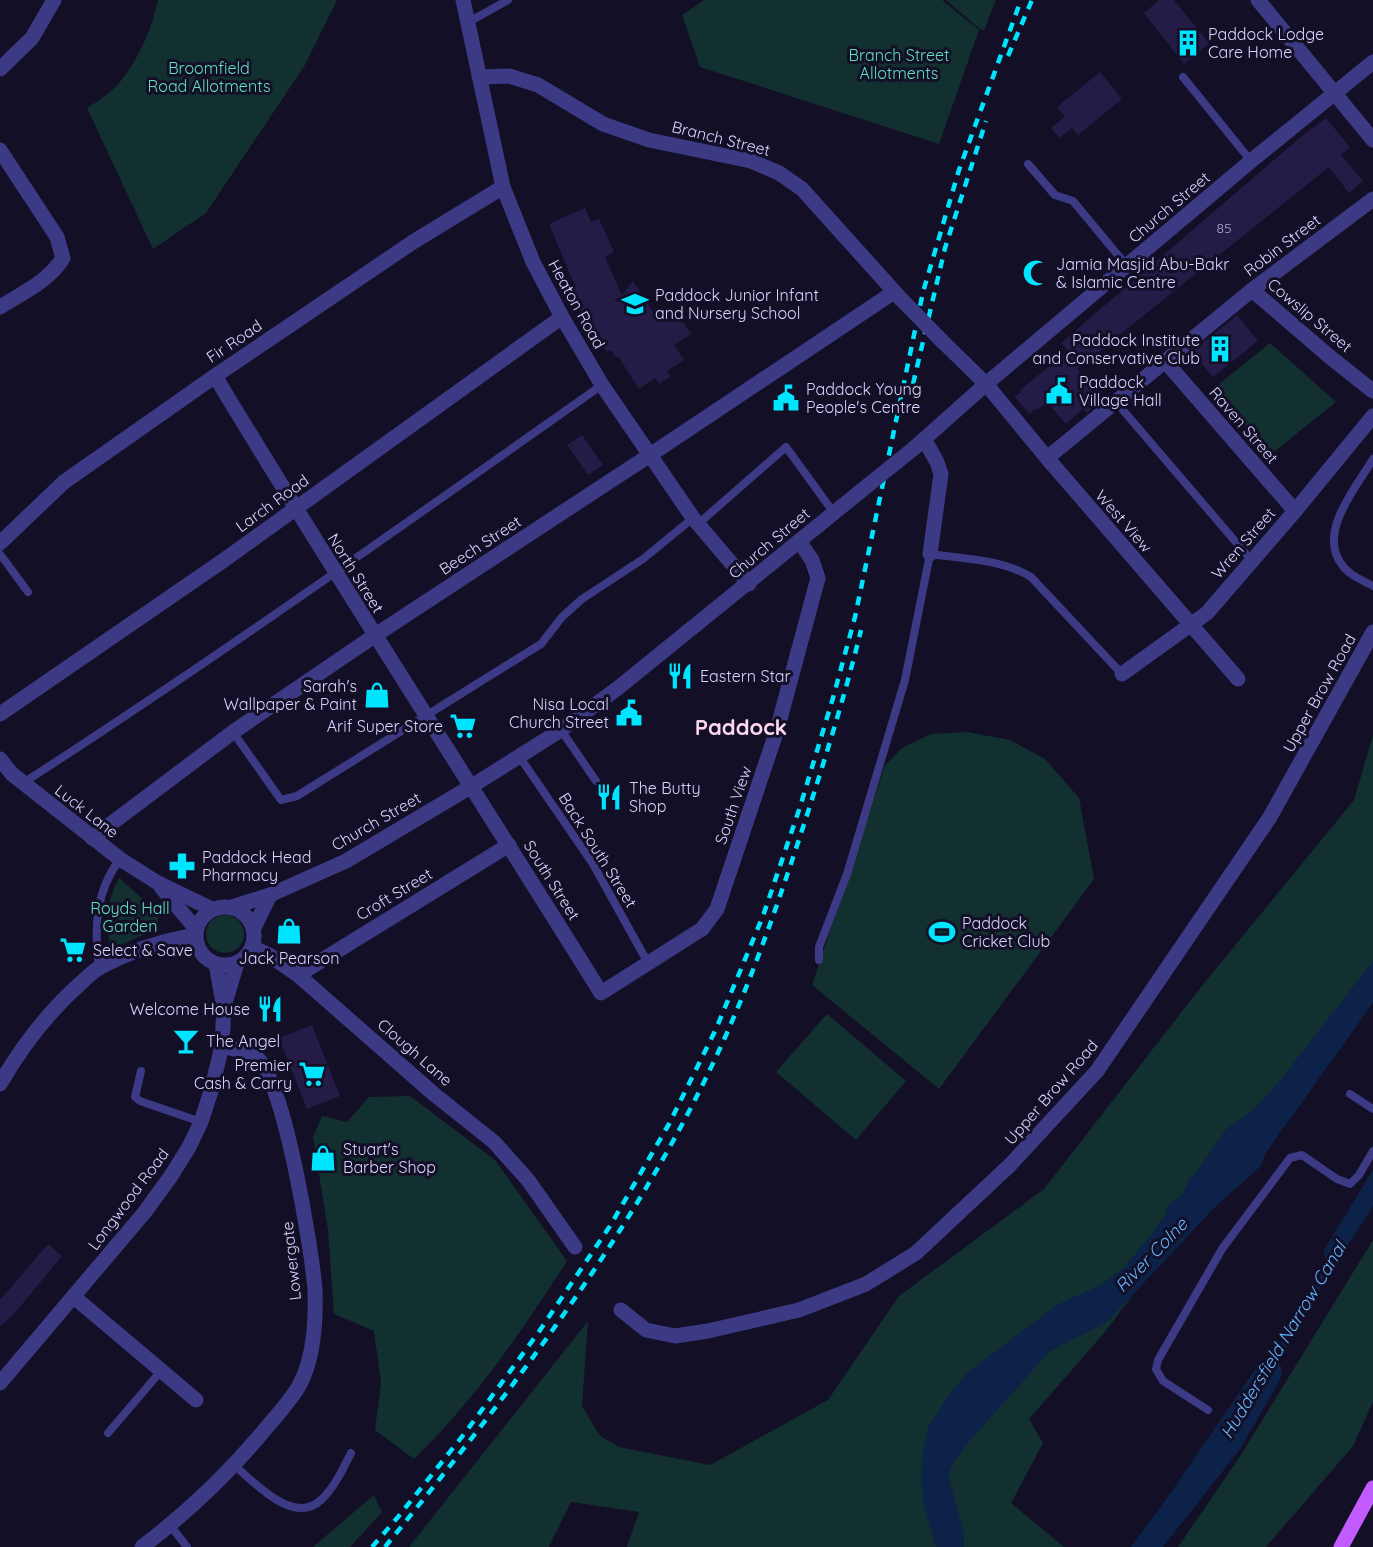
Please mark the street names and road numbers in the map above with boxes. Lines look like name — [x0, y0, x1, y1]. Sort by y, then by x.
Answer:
street label: Branch Street — [670, 116, 772, 160]
street label: Church Street — [1124, 167, 1214, 247]
street label: Robin Street — [1240, 210, 1324, 280]
street label: Heaton Road — [544, 256, 610, 352]
street label: Cowslip Street — [1264, 274, 1356, 356]
street label: Fir Road — [202, 315, 266, 367]
street label: Raven Street — [1205, 383, 1283, 467]
street label: Larch Road — [232, 470, 312, 536]
street label: West View — [1091, 485, 1157, 557]
street label: Church Street — [724, 503, 814, 583]
street label: Wren Street — [1207, 503, 1279, 583]
street label: Beech Street — [435, 511, 525, 579]
street label: North Street — [324, 529, 388, 617]
street label: Upper Brow Road — [1278, 630, 1360, 756]
street label: South View — [710, 763, 756, 847]
street label: Luck Lane — [51, 780, 123, 842]
street label: Church Street — [328, 787, 424, 855]
street label: Back South Street — [555, 789, 641, 911]
street label: South Street — [520, 836, 584, 924]
street label: Croft Street — [352, 863, 436, 925]
street label: Clough Lane — [374, 1014, 456, 1090]
street label: Upper Brow Road — [1000, 1035, 1102, 1149]
street label: Longwood Road — [83, 1144, 173, 1254]
street label: Lowergate — [277, 1221, 305, 1301]

